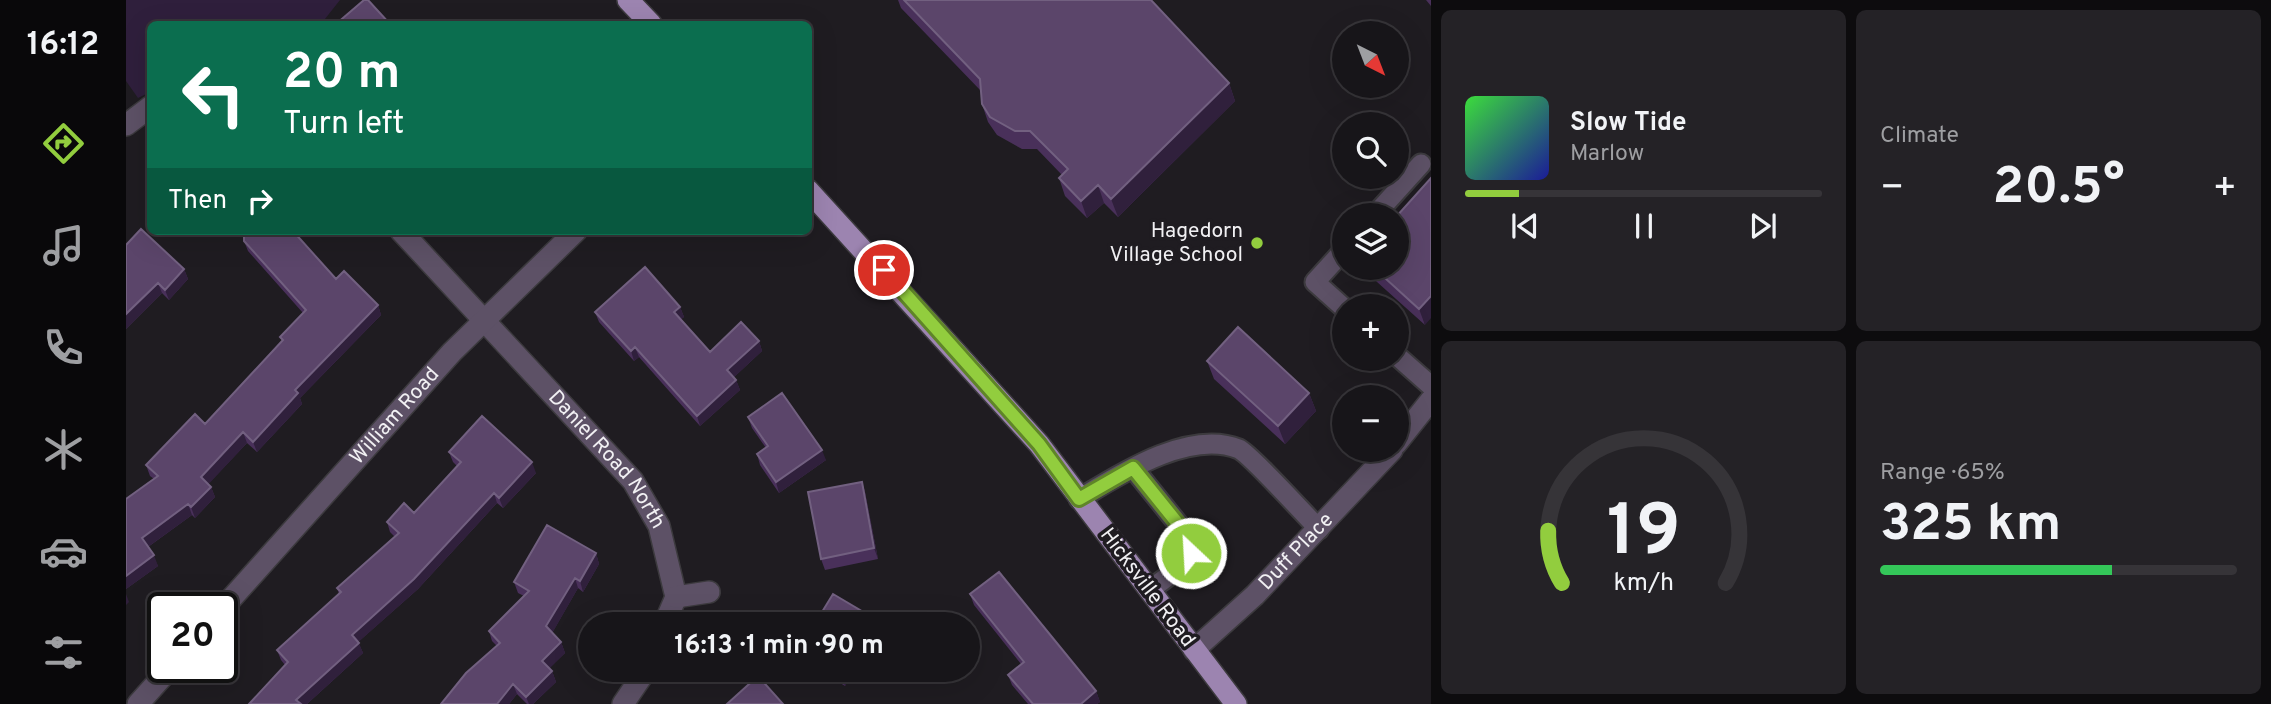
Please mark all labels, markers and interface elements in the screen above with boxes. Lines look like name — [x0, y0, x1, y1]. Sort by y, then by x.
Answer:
north arrow — [1332, 21, 1409, 98]
map controls — [1332, 21, 1409, 462]
text: 16:12 — [27, 26, 99, 66]
text: 20 m — [283, 44, 400, 106]
icon: left — [168, 49, 259, 140]
text: Turn left — [283, 105, 404, 145]
text: Slow Tide — [1570, 107, 1687, 140]
button: search — [1332, 112, 1409, 189]
icon: directions — [39, 119, 88, 168]
text: Climate — [1880, 122, 1959, 151]
text: Marlow — [1570, 140, 1644, 169]
text: 20.5° — [1992, 156, 2125, 222]
text: − — [1880, 165, 1905, 214]
text: + — [2212, 165, 2237, 214]
icon: right — [241, 182, 279, 220]
text: Then — [168, 185, 227, 218]
button: layers — [1332, 203, 1409, 280]
icon: previous — [1506, 207, 1544, 245]
icon: pause — [1625, 207, 1663, 245]
icon: next — [1744, 207, 1782, 245]
place label: Hagedorn Village School — [1110, 218, 1243, 269]
icon: music — [39, 221, 88, 270]
marker: Hagedorn Village School — [1249, 235, 1265, 251]
pin — [854, 240, 914, 300]
icon: arrive — [865, 251, 903, 289]
button: + — [1332, 294, 1409, 371]
icon: phone — [39, 323, 88, 372]
street label: William Road — [344, 362, 445, 470]
street label: Daniel Road North — [542, 384, 671, 534]
button: − — [1332, 385, 1409, 462]
icon: climate — [39, 425, 88, 474]
text: Range · 65% — [1880, 459, 2005, 488]
text: 19 — [1607, 490, 1680, 582]
text: 325 km — [1880, 493, 2061, 559]
street label: Duff Place — [1253, 507, 1339, 596]
position arrow — [1154, 516, 1228, 590]
street label: Hicksville Road — [1093, 523, 1201, 653]
icon: car — [39, 527, 88, 576]
text: km/h — [1613, 568, 1674, 600]
speed limit sign: 20 — [147, 592, 238, 683]
icon: filters — [39, 628, 88, 677]
text: 16:13 · 1 min · 90 m — [674, 630, 884, 663]

